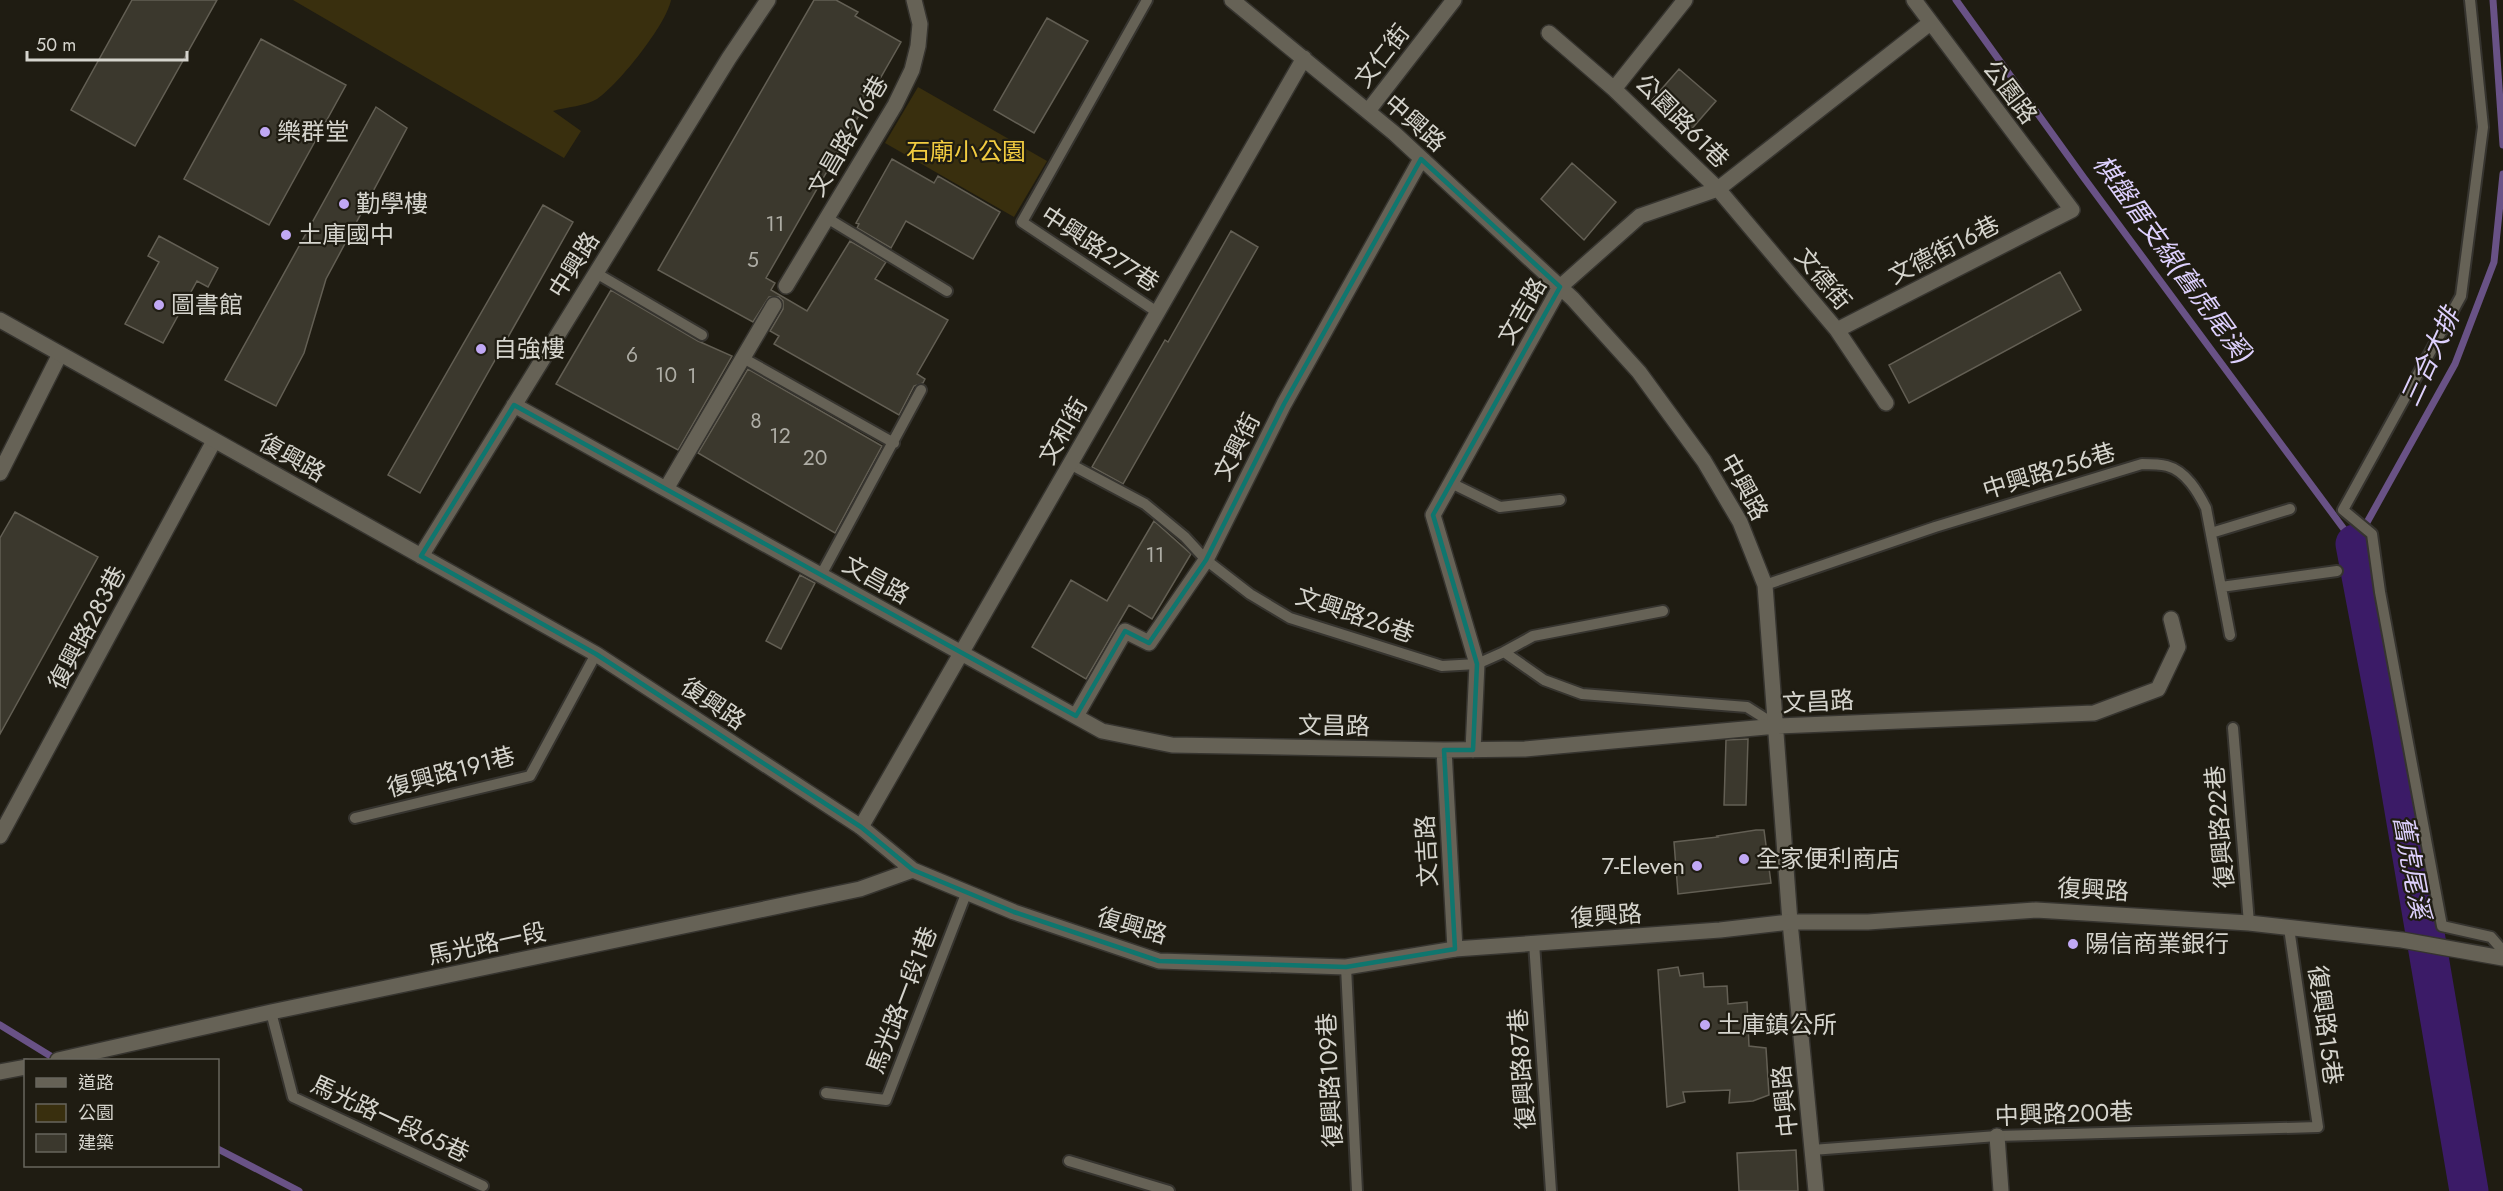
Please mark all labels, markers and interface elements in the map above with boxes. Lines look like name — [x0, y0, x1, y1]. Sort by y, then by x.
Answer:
street label: 文仁街 — [1346, 17, 1418, 95]
scale bar — [27, 24, 188, 62]
text: 50 m — [36, 32, 76, 58]
street label: 公園路 — [1975, 52, 2046, 131]
street label: 公園路61巷 — [1627, 66, 1737, 176]
street label: 文昌路216巷 — [799, 69, 896, 203]
street label: 中興路 — [1377, 86, 1454, 159]
place label: 樂群堂 — [277, 114, 349, 149]
marker: 樂群堂 — [258, 125, 272, 139]
park label: 石廟小公園 — [906, 134, 1026, 169]
water label: 棋盤厝支線(舊虎尾溪) — [2084, 147, 2262, 371]
place label: 勤學樓 — [356, 186, 428, 221]
marker: 勤學樓 — [337, 197, 351, 211]
street label: 中興路277巷 — [1034, 197, 1166, 300]
street label: 文德街16巷 — [1882, 207, 2005, 293]
house number: 11 — [766, 209, 784, 239]
place label: 土庫國中 — [298, 217, 394, 252]
street label: 中興路 — [540, 225, 607, 305]
marker: 土庫國中 — [279, 228, 293, 242]
street label: 文德街 — [1787, 240, 1860, 318]
house number: 5 — [747, 245, 759, 275]
street label: 文吉路 — [1488, 271, 1555, 351]
place label: 圖書館 — [171, 287, 243, 322]
marker: 圖書館 — [152, 298, 166, 312]
water label: 三合大排 — [2391, 299, 2470, 412]
place label: 自強樓 — [493, 331, 565, 366]
house number: 6 — [626, 340, 638, 370]
marker: 自強樓 — [474, 342, 488, 356]
house number: 10 — [655, 360, 677, 390]
house number: 1 — [687, 361, 697, 391]
street label: 文和街 — [1029, 391, 1096, 471]
house number: 8 — [750, 406, 762, 436]
street label: 文興街 — [1205, 407, 1268, 487]
house number: 12 — [769, 421, 791, 451]
street label: 復興路 — [252, 425, 332, 490]
street label: 中興路256巷 — [1978, 434, 2119, 507]
house number: 20 — [803, 443, 827, 473]
street label: 中興路 — [1712, 447, 1777, 527]
house number: 11 — [1146, 540, 1164, 570]
street label: 文昌路 — [836, 547, 916, 612]
street label: 復興路283巷 — [39, 560, 134, 696]
street label: 文興路26巷 — [1291, 578, 1419, 651]
street label: 復興路 — [674, 669, 753, 738]
street label: 文昌路 — [1781, 682, 1855, 721]
street label: 文昌路 — [1298, 707, 1370, 744]
street label: 復興路191巷 — [383, 738, 519, 805]
street label: 復興路22巷 — [2197, 764, 2242, 890]
water label: 舊虎尾溪 — [2384, 812, 2440, 925]
street label: 文吉路 — [1407, 814, 1446, 888]
place label: 全家便利商店 — [1756, 841, 1900, 876]
place label: 7-Eleven — [1601, 848, 1685, 883]
marker: 全家便利商店 — [1737, 852, 1751, 866]
marker: 7-Eleven — [1690, 859, 1704, 873]
street label: 復興路 — [2056, 870, 2130, 909]
street label: 復興路 — [1569, 896, 1643, 935]
street label: 復興路 — [1093, 899, 1172, 952]
street label: 馬光路一段 — [425, 914, 549, 973]
street label: 馬光路一段1巷 — [857, 921, 946, 1078]
place label: 陽信商業銀行 — [2085, 926, 2229, 961]
marker: 陽信商業銀行 — [2066, 937, 2080, 951]
street label: 復興路15巷 — [2300, 963, 2351, 1087]
street label: 復興路87巷 — [1500, 1007, 1543, 1131]
place label: 土庫鎮公所 — [1717, 1007, 1837, 1042]
street label: 復興路109巷 — [1308, 1012, 1351, 1148]
marker: 土庫鎮公所 — [1698, 1018, 1712, 1032]
legend — [24, 1059, 219, 1167]
street label: 中興路 — [1763, 1063, 1806, 1139]
street label: 馬光路一段65巷 — [305, 1066, 475, 1171]
text: 道路 — [78, 1070, 114, 1096]
street label: 中興路200巷 — [1994, 1094, 2134, 1133]
text: 公園 — [78, 1100, 114, 1126]
text: 建築 — [78, 1130, 114, 1156]

